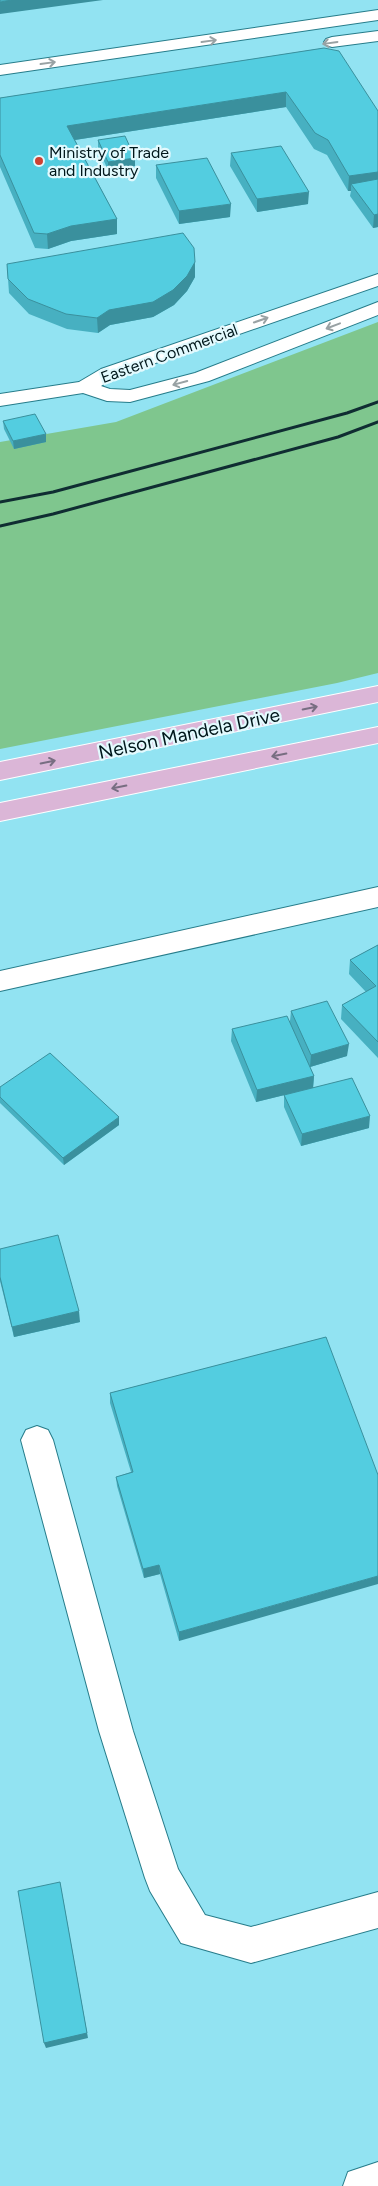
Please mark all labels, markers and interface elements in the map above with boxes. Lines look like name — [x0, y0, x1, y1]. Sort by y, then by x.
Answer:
one-way arrow — [201, 35, 217, 45]
one-way arrow — [322, 38, 338, 48]
one-way arrow — [40, 58, 56, 68]
place label: Ministry of Trade and Industry — [49, 143, 169, 180]
marker: Ministry of Trade and Industry — [33, 155, 45, 167]
one-way arrow — [252, 315, 268, 324]
street label: Eastern Commercial — [98, 320, 240, 387]
one-way arrow — [325, 322, 341, 331]
one-way arrow — [173, 379, 189, 388]
street label: Nelson Mandela Drive — [96, 703, 282, 764]
one-way arrow — [301, 703, 317, 712]
one-way arrow — [271, 751, 287, 760]
one-way arrow — [39, 756, 55, 766]
one-way arrow — [112, 783, 128, 793]

